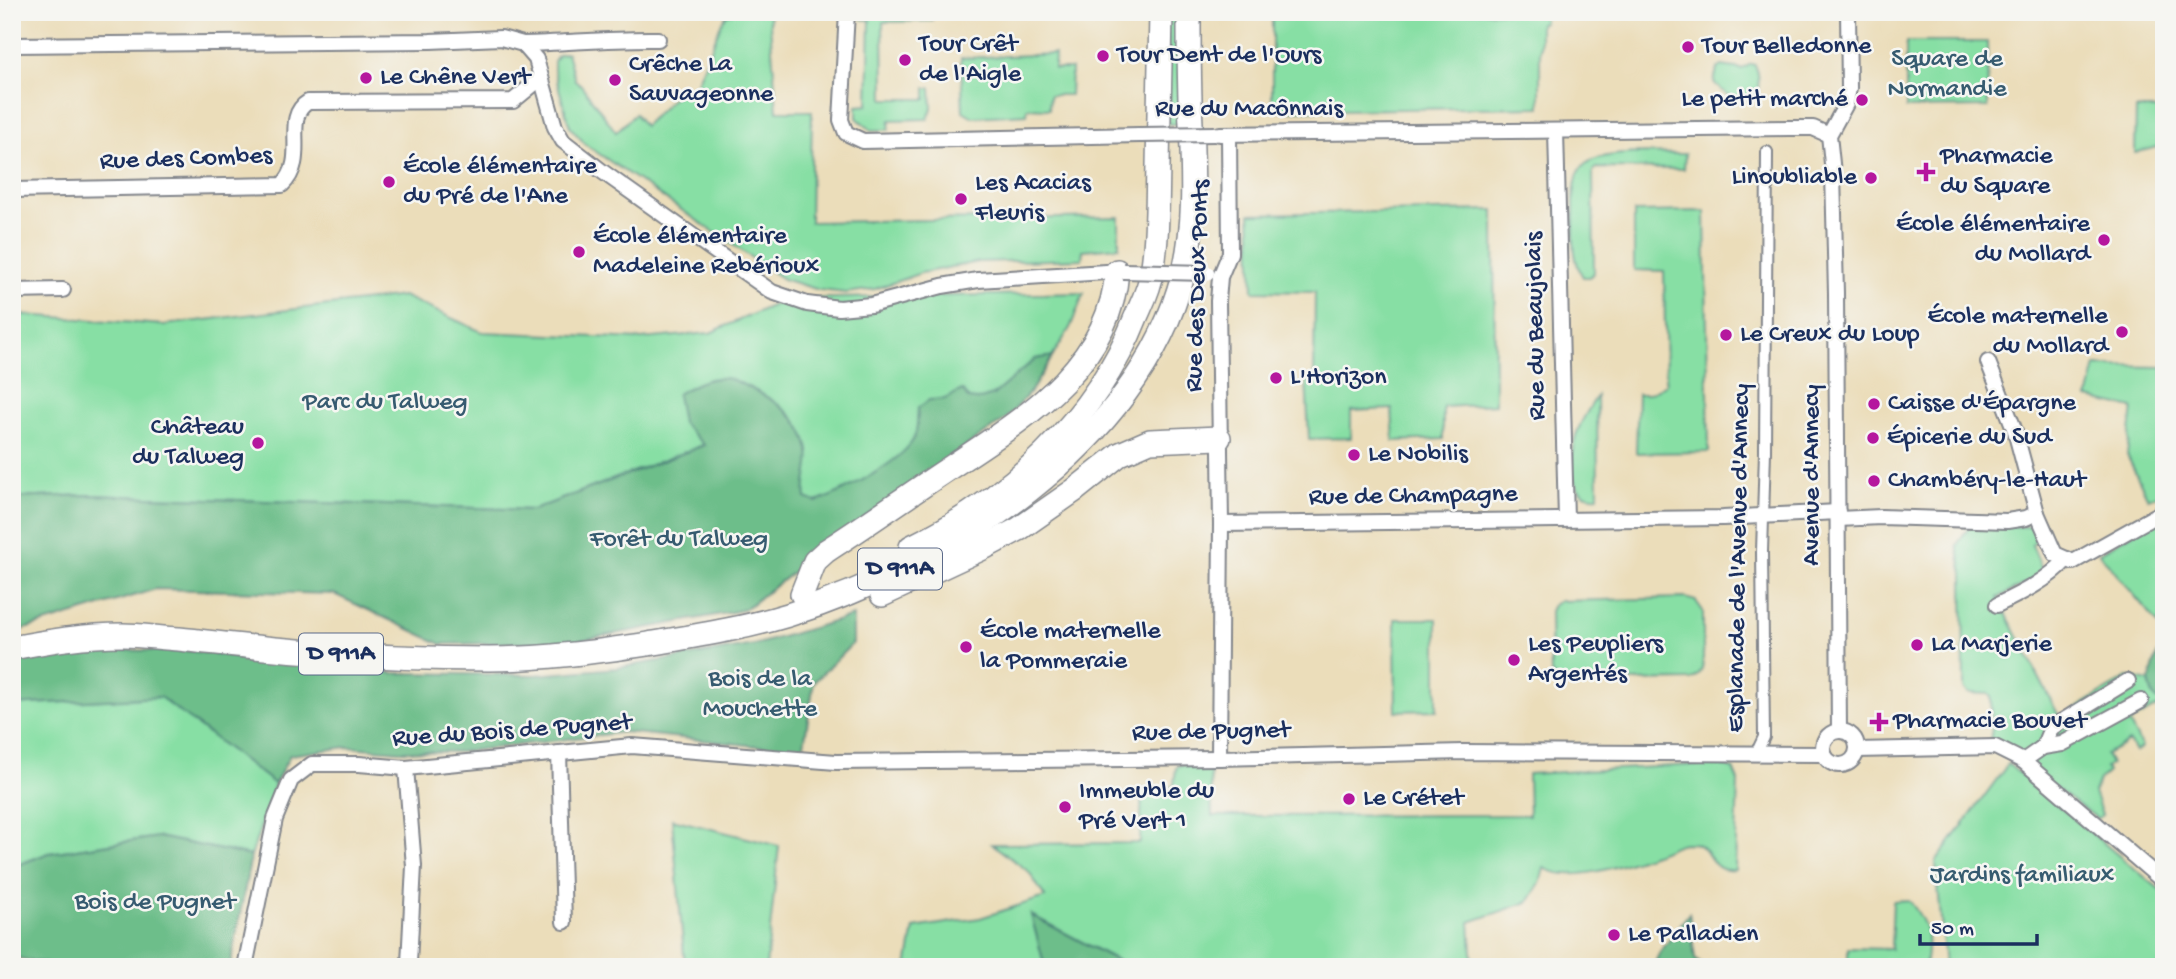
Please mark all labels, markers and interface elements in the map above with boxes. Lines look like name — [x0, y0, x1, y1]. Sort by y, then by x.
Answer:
place label: Tour Crêt de l'Aigle — [917, 30, 1022, 91]
place label: Tour Belledonne — [1700, 32, 1872, 63]
marker: Tour Belledonne — [1680, 39, 1696, 55]
place label: Tour Dent de l'Ours — [1115, 41, 1323, 72]
park label: Square de Normandie — [1887, 45, 2007, 106]
marker: Tour Dent de l'Ours — [1095, 48, 1111, 64]
place label: Crêche La Sauvageonne — [629, 50, 774, 111]
marker: Tour Crêt de l'Aigle — [897, 52, 913, 68]
place label: Le Chêne Vert — [380, 63, 533, 94]
marker: Le Chêne Vert — [358, 70, 374, 86]
marker: Crêche La Sauvageonne — [607, 72, 623, 88]
place label: Le petit marché — [1681, 85, 1849, 116]
marker: Le petit marché — [1854, 92, 1870, 108]
street label: Rue du Macônnais — [1155, 95, 1344, 126]
street label: Rue des Combes — [99, 141, 274, 179]
place label: Pharmacie du Square — [1939, 142, 2053, 203]
place label: École élémentaire du Pré de l'Ane — [403, 152, 598, 213]
place label: Linoubliable — [1731, 163, 1858, 194]
marker: Pharmacie du Square — [1918, 164, 1934, 180]
place label: Les Acacias Fleuris — [974, 169, 1092, 230]
marker: Linoubliable — [1863, 170, 1879, 186]
marker: École élémentaire du Pré de l'Ane — [381, 174, 397, 190]
street label: Rue des Deux Ponts — [1180, 178, 1218, 393]
marker: Les Acacias Fleuris — [953, 191, 969, 207]
place label: École élémentaire du Mollard — [1896, 210, 2092, 271]
place label: École élémentaire Madeleine Rebérioux — [593, 222, 820, 283]
street label: Rue du Beaujolais — [1520, 230, 1554, 421]
marker: École élémentaire du Mollard — [2096, 232, 2112, 248]
marker: École élémentaire Madeleine Rebérioux — [571, 244, 587, 260]
place label: École maternelle du Mollard — [1927, 302, 2110, 363]
place label: Le Creux du Loup — [1740, 320, 1920, 351]
marker: École maternelle du Mollard — [2114, 324, 2130, 340]
marker: Le Creux du Loup — [1718, 327, 1734, 343]
place label: L'Horizon — [1290, 363, 1387, 394]
marker: L'Horizon — [1268, 370, 1284, 386]
street label: Esplanade de l'Avenue d'Annecy — [1721, 383, 1759, 733]
street label: Avenue d'Annecy — [1798, 384, 1829, 566]
park label: Parc du Talweg — [301, 388, 468, 419]
place label: Caisse d'Épargne — [1888, 389, 2076, 420]
marker: Caisse d'Épargne — [1866, 396, 1882, 412]
place label: Château du Talweg — [132, 413, 244, 474]
place label: Épicerie du Sud — [1887, 423, 2053, 454]
marker: Épicerie du Sud — [1865, 430, 1881, 446]
marker: Château du Talweg — [250, 435, 266, 451]
place label: Le Nobilis — [1368, 440, 1469, 471]
marker: Le Nobilis — [1346, 447, 1362, 463]
place label: Chambéry-le-Haut — [1888, 466, 2088, 497]
marker: Chambéry-le-Haut — [1866, 473, 1882, 489]
street label: Rue de Champagne — [1308, 480, 1518, 514]
park label: Forêt du Talweg — [589, 525, 768, 556]
road number: D 911A — [858, 548, 942, 590]
place label: École maternelle la Pommeraie — [980, 617, 1161, 678]
place label: Les Peupliers Argentés — [1528, 630, 1664, 691]
place label: La Marjerie — [1931, 630, 2053, 661]
road number: D 911A — [299, 634, 383, 674]
marker: La Marjerie — [1909, 637, 1925, 653]
marker: École maternelle la Pommeraie — [958, 639, 974, 655]
marker: Les Peupliers Argentés — [1506, 652, 1522, 668]
park label: Bois de la Mouchette — [703, 665, 818, 726]
place label: Pharmacie Bouvet — [1892, 707, 2089, 738]
street label: Rue du Bois de Pugnet — [391, 708, 635, 756]
marker: Pharmacie Bouvet — [1871, 714, 1887, 730]
street label: Rue de Pugnet — [1132, 716, 1293, 750]
place label: Immeuble du Pré Vert 1 — [1078, 777, 1214, 838]
place label: Le Crétet — [1363, 784, 1466, 815]
marker: Le Crétet — [1341, 791, 1357, 807]
marker: Immeuble du Pré Vert 1 — [1057, 799, 1073, 815]
park label: Jardins familiaux — [1930, 861, 2115, 892]
park label: Bois de Pugnet — [74, 888, 238, 919]
scale bar — [1920, 902, 2038, 946]
text: 50 m — [1931, 918, 1974, 943]
place label: Le Palladien — [1628, 920, 1759, 951]
marker: Le Palladien — [1606, 927, 1622, 943]

